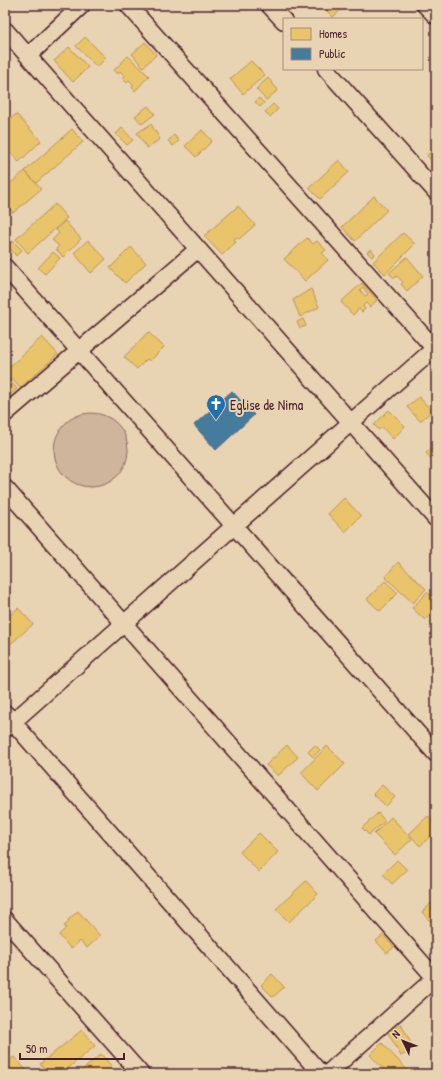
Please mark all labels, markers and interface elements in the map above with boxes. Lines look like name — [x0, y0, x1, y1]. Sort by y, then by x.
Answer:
legend — [283, 18, 423, 70]
text: Homes — [319, 25, 347, 42]
text: Public — [319, 45, 345, 62]
church icon: Eglise de Nima — [205, 393, 227, 421]
place label: Eglise de Nima — [230, 395, 304, 415]
north arrow — [383, 1021, 423, 1061]
text: N — [389, 1027, 403, 1041]
scale bar — [20, 1035, 124, 1061]
text: 50 m — [26, 1040, 47, 1057]

